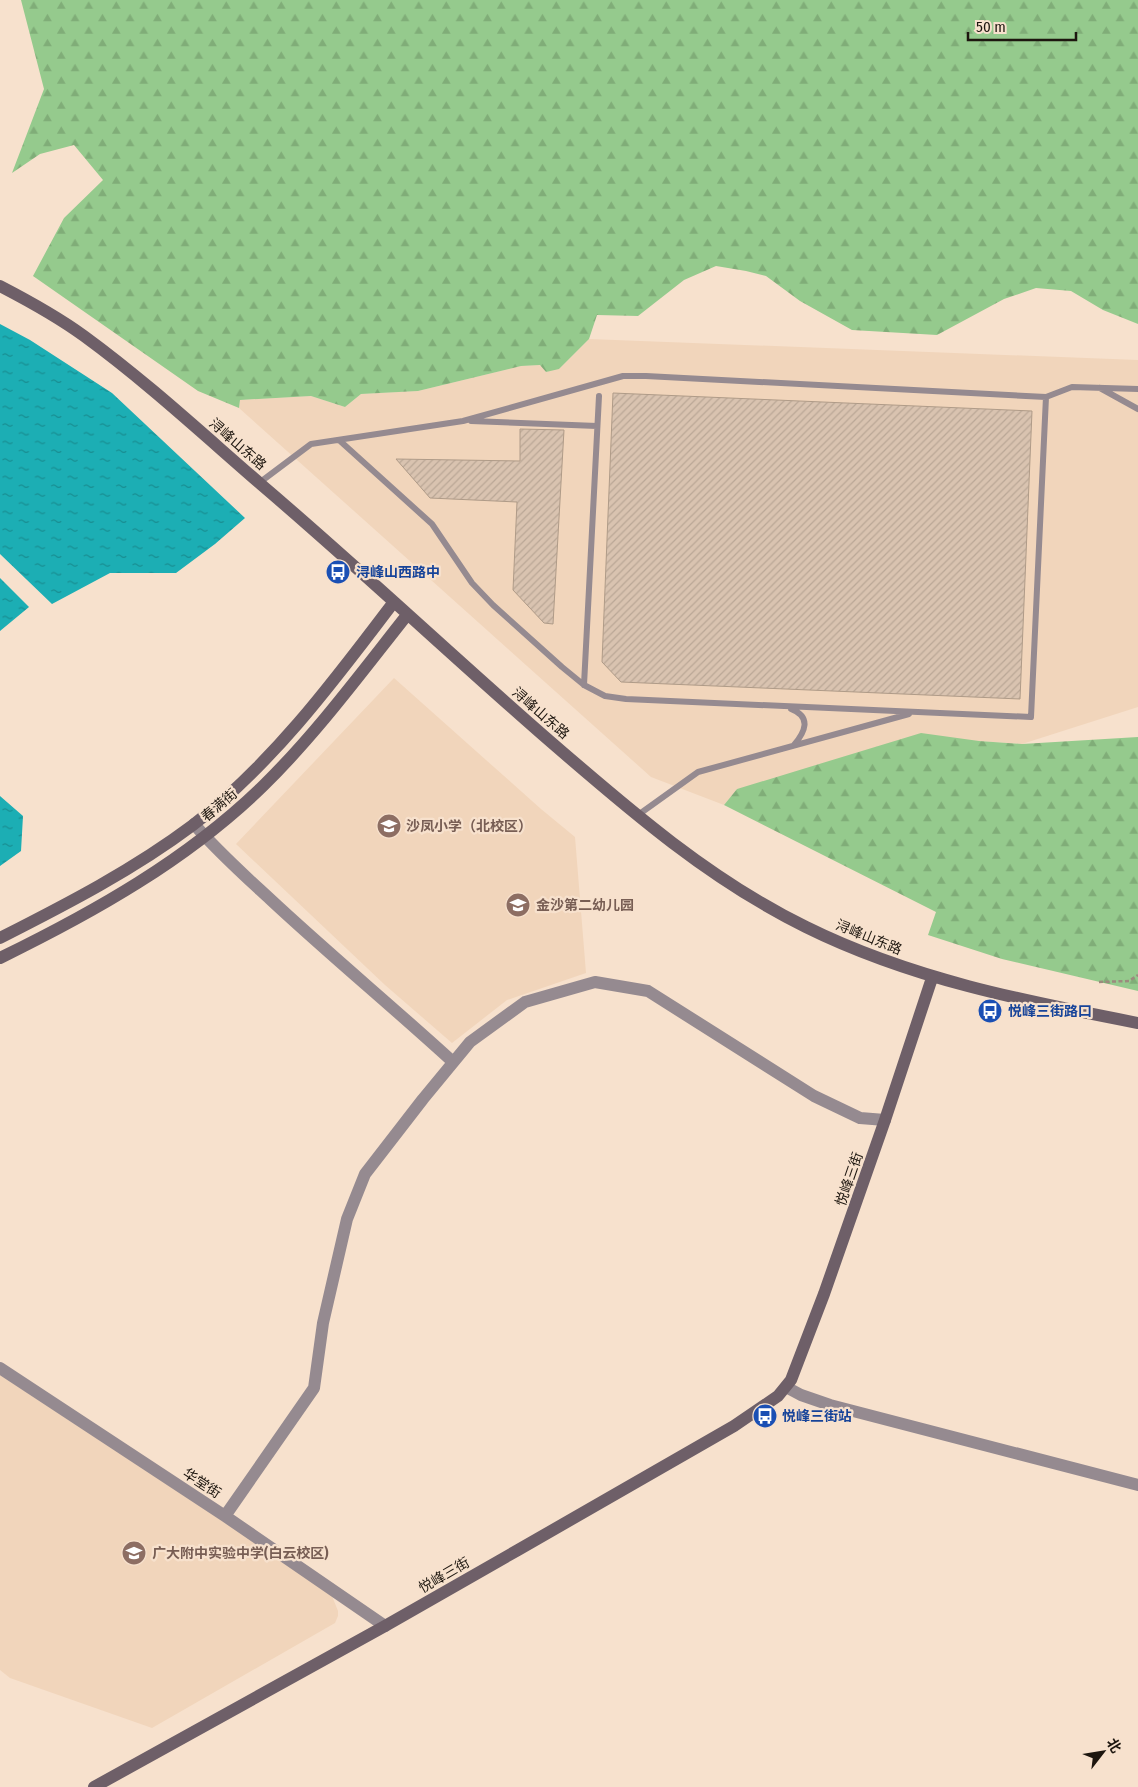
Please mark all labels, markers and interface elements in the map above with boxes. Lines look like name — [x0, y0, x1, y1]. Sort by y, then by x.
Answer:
scale bar — [968, 10, 1076, 42]
text: 50 m — [976, 18, 1006, 36]
street label: 浔峰山东路 — [206, 415, 270, 474]
bus stop icon: 浔峰山西路中 — [325, 559, 351, 585]
place label: 浔峰山西路中 — [356, 564, 440, 581]
street label: 浔峰山东路 — [509, 684, 573, 743]
street label: 春满街 — [198, 785, 241, 825]
school or university icon: 沙凤小学（北校区） — [376, 813, 402, 839]
place label: 沙凤小学（北校区） — [406, 818, 532, 835]
school or university icon: 金沙第二幼儿园 — [505, 892, 531, 918]
place label: 金沙第二幼儿园 — [536, 897, 634, 914]
street label: 浔峰山东路 — [833, 916, 904, 958]
bus stop icon: 悦峰三街路口 — [977, 998, 1003, 1024]
place label: 悦峰三街路口 — [1008, 1003, 1092, 1020]
street label: 悦峰三街 — [832, 1150, 867, 1208]
bus stop icon: 悦峰三街站 — [752, 1403, 778, 1429]
place label: 悦峰三街站 — [782, 1408, 852, 1425]
street label: 华堂街 — [179, 1465, 224, 1502]
school or university icon: 广大附中实验中学(白云校区) — [121, 1540, 147, 1566]
place label: 广大附中实验中学(白云校区) — [152, 1545, 328, 1562]
street label: 悦峰三街 — [416, 1554, 473, 1597]
north arrow — [1078, 1727, 1128, 1777]
text: 北 — [1103, 1735, 1125, 1756]

